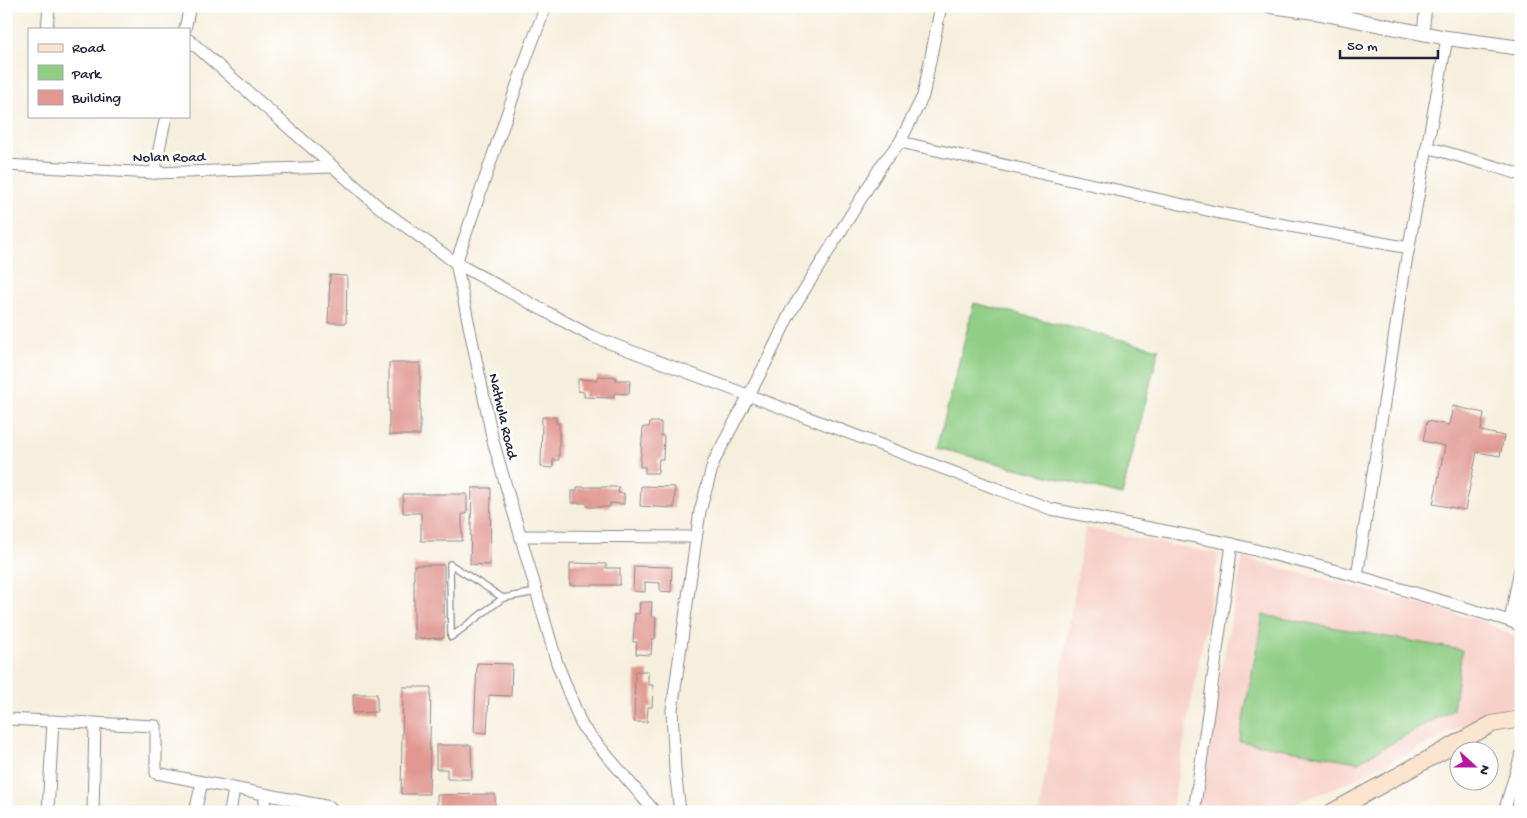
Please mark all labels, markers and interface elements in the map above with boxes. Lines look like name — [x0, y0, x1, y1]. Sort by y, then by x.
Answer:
legend — [28, 28, 190, 118]
scale bar — [1340, 28, 1437, 60]
text: 50 m — [1347, 38, 1378, 56]
text: Road — [72, 40, 106, 58]
text: Park — [71, 66, 102, 84]
text: Building — [71, 90, 121, 108]
street label: Nolan Road — [133, 149, 207, 167]
street label: Nathula Road — [483, 372, 521, 462]
north arrow — [1450, 740, 1500, 790]
text: N — [1474, 762, 1493, 777]

